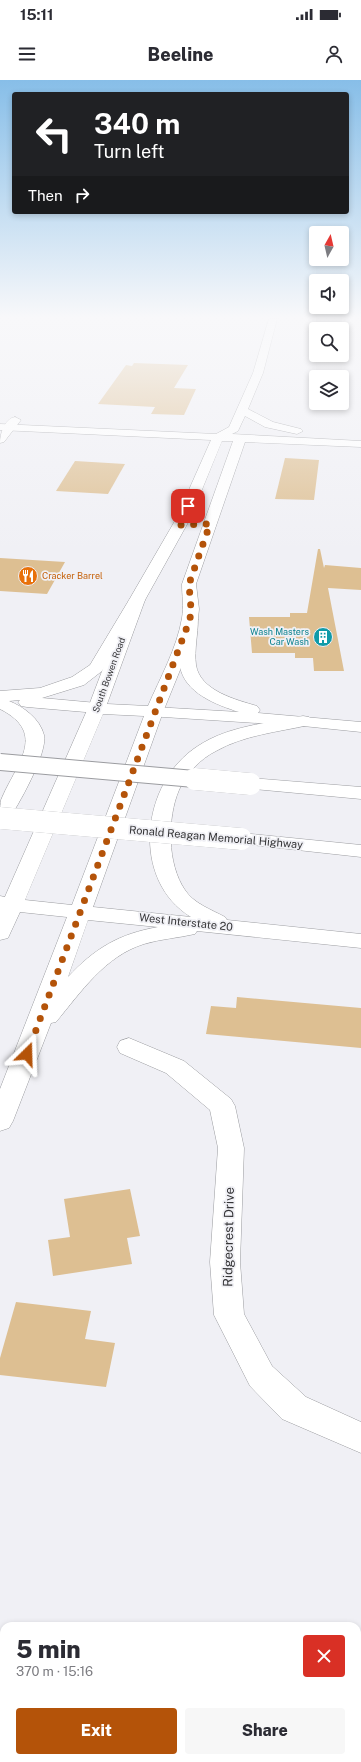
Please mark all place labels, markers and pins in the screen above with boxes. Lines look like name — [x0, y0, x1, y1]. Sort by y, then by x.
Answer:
pin — [171, 489, 205, 523]
restaurant icon: Cracker Barrel — [17, 565, 39, 587]
place label: Cracker Barrel — [42, 570, 103, 581]
place label: Wash Masters Car Wash — [250, 626, 309, 647]
building icon: Wash Masters Car Wash — [312, 626, 334, 648]

